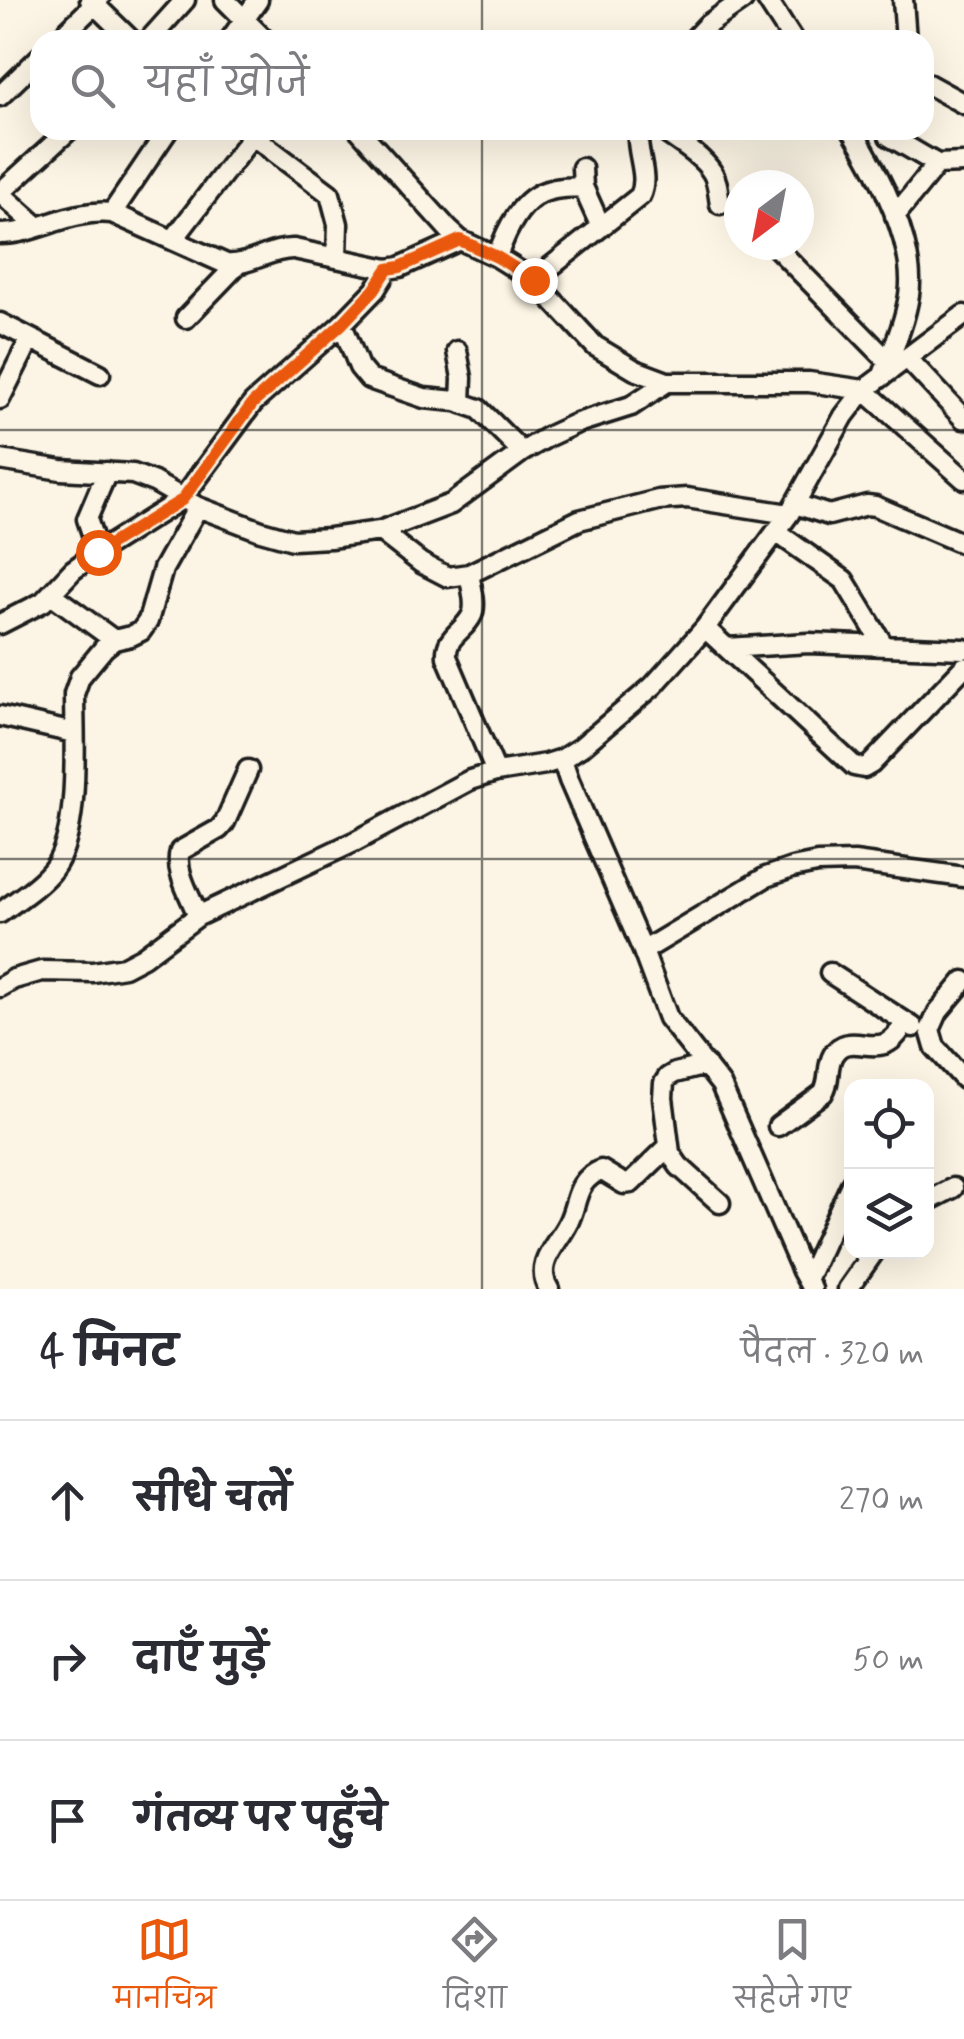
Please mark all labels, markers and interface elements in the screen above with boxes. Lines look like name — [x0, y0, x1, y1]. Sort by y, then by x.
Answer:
search box — [30, 30, 934, 140]
icon: search — [65, 58, 120, 113]
text: यहाँ खोजें — [145, 60, 309, 109]
north arrow — [724, 170, 814, 260]
route end — [512, 258, 558, 304]
route start — [76, 530, 122, 576]
map controls — [844, 1079, 934, 1259]
button: locate — [844, 1079, 934, 1169]
button: layers — [844, 1169, 934, 1259]
text: 4 मिनट — [40, 1326, 178, 1381]
text: पैदल · 320 m — [741, 1333, 924, 1375]
icon: ahead — [40, 1473, 95, 1528]
text: सीधे चलें — [135, 1475, 291, 1524]
text: 270 m — [839, 1479, 924, 1521]
icon: right — [40, 1633, 95, 1688]
text: दाएँ मुड़ें — [135, 1635, 268, 1684]
text: 50 m — [852, 1639, 924, 1681]
icon: arrive — [40, 1793, 95, 1848]
text: गंतव्य पर पहुँचे — [135, 1795, 387, 1844]
tab: मानचित्र — [114, 1912, 216, 2029]
tab: दिशा — [443, 1912, 507, 2029]
tab: सहेजे गए — [734, 1912, 850, 2029]

